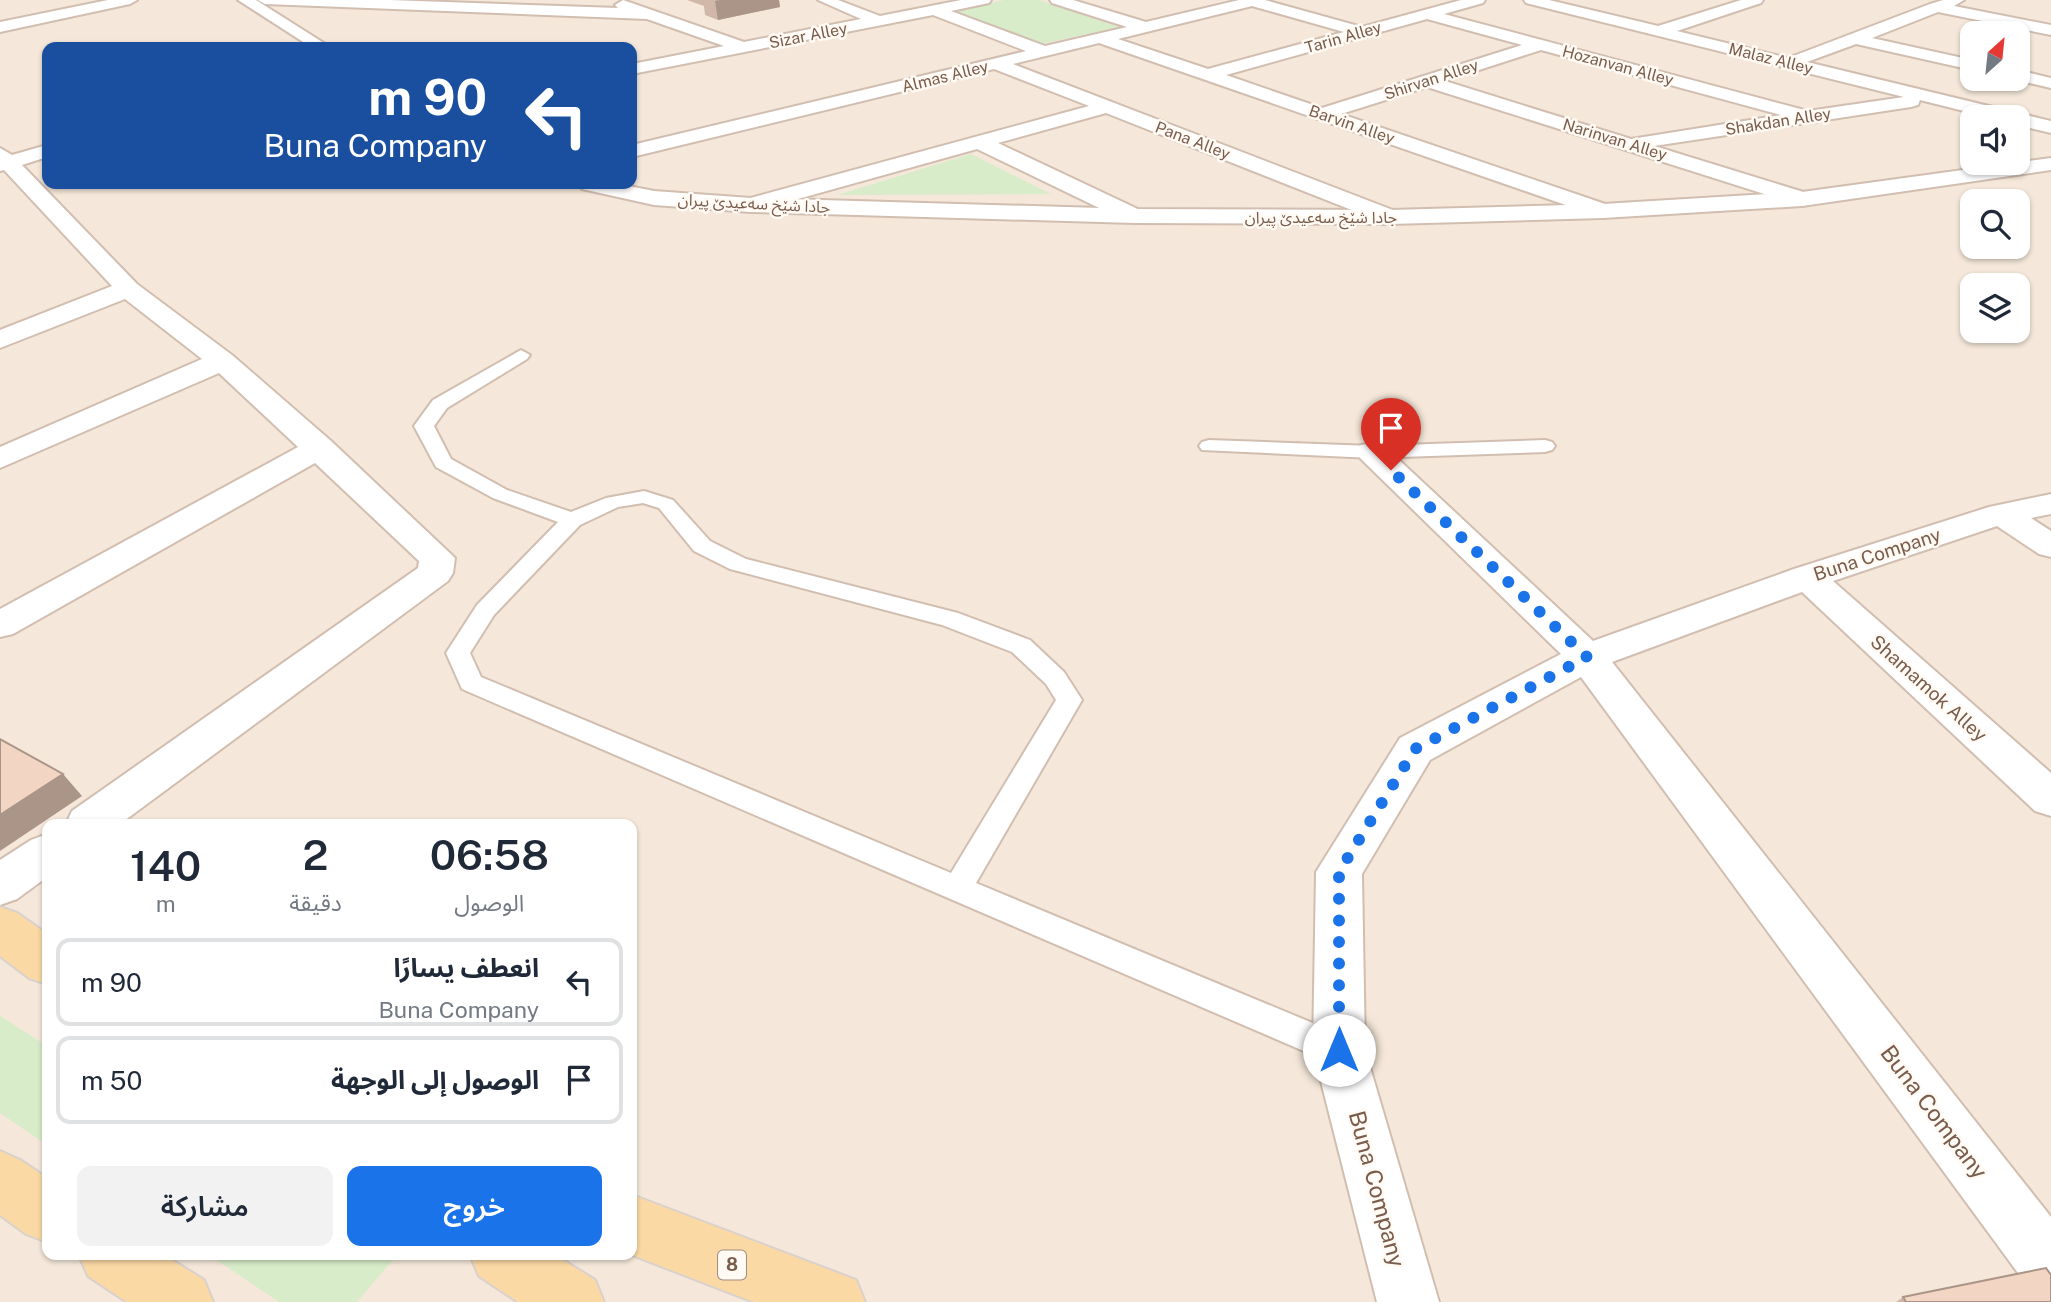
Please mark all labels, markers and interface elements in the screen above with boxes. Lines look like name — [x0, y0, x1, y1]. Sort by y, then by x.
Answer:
street label: Tarin Alley — [1303, 17, 1384, 57]
street label: Sizar Alley — [767, 19, 849, 52]
north arrow — [1960, 21, 2030, 91]
map controls — [1960, 21, 2030, 343]
street label: Malaz Alley — [1727, 39, 1815, 78]
street label: Hozanvan Alley — [1560, 42, 1676, 90]
street label: Shirvan Alley — [1381, 55, 1481, 104]
street label: Almas Alley — [900, 56, 991, 96]
text: 90 m — [368, 68, 487, 126]
icon: left — [511, 70, 602, 161]
street label: Barvin Alley — [1307, 101, 1398, 148]
street label: Shakdan Alley — [1724, 104, 1833, 139]
button: sound — [1960, 105, 2030, 175]
street label: Narinvan Alley — [1560, 115, 1670, 164]
street label: Pana Alley — [1153, 117, 1233, 164]
text: Buna Company — [264, 127, 487, 164]
button: search — [1960, 189, 2030, 259]
street label: جادا شێخ سەعیدێ پیران — [677, 190, 831, 220]
street label: جادا شێخ سەعیدێ پیران — [1245, 208, 1397, 230]
button: layers — [1960, 273, 2030, 343]
pin — [1361, 398, 1421, 470]
icon: arrive — [1372, 409, 1410, 447]
street label: Buna Company — [1811, 523, 1943, 585]
street label: Shamamok Alley — [1866, 630, 1992, 746]
text: 2 — [302, 830, 328, 879]
text: 06:58 — [430, 830, 549, 879]
text: 140 — [130, 841, 201, 890]
text: دقيقة — [289, 889, 342, 916]
text: الوصول — [454, 889, 524, 916]
text: m — [156, 890, 176, 917]
text: انعطف يسارًا — [393, 952, 539, 983]
icon: left — [560, 963, 598, 1001]
text: 90 m — [81, 967, 142, 998]
text: Buna Company — [378, 996, 539, 1023]
position arrow — [1302, 1013, 1376, 1087]
street label: Buna Company — [1875, 1039, 1994, 1184]
icon: arrive — [560, 1061, 598, 1099]
text: الوصول إلى الوجهة — [331, 1064, 539, 1095]
text: 50 m — [81, 1065, 142, 1096]
street label: Buna Company — [1344, 1108, 1411, 1270]
button: مشاركة — [77, 1166, 333, 1246]
button: خروج — [347, 1166, 602, 1246]
road number: 8 — [718, 1250, 746, 1280]

